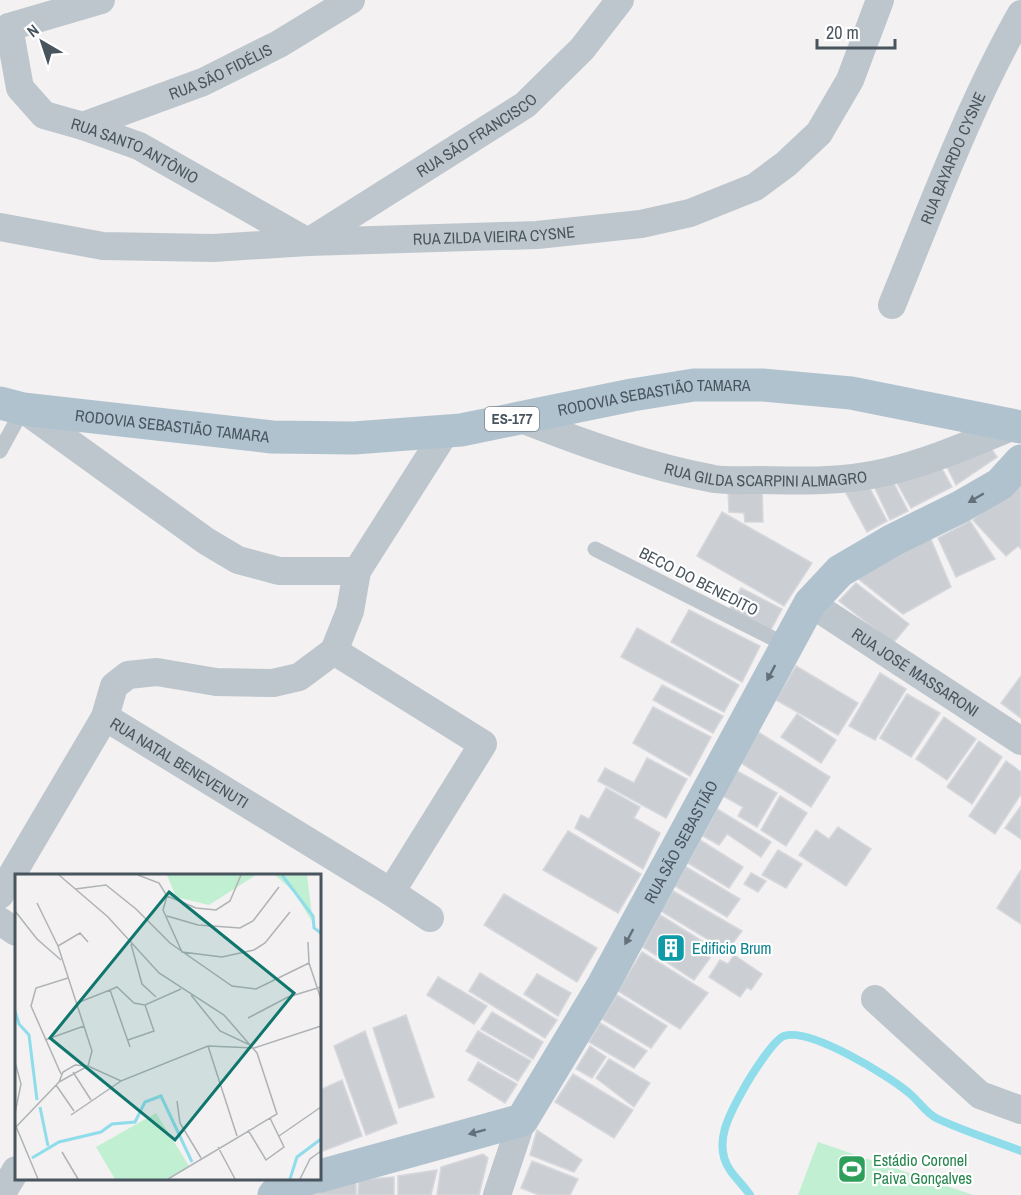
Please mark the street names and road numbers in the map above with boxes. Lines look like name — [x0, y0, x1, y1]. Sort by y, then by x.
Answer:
street label: RUA SÃO FIDÉLIS — [166, 38, 276, 105]
street label: RUA SÃO FRANCISCO — [412, 88, 542, 182]
street label: RUA BAYARDO CYSNE — [915, 88, 991, 227]
street label: RUA SANTO ANTÔNIO — [69, 112, 203, 189]
street label: RUA ZILDA VIEIRA CYSNE — [413, 220, 576, 250]
street label: RODOVIA SEBASTIÃO TAMARA — [556, 374, 751, 421]
street label: RODOVIA SEBASTIÃO TAMARA — [74, 404, 271, 448]
road number: ES-177 — [485, 407, 539, 431]
street label: RUA GILDA SCARPINI ALMAGRO — [662, 457, 869, 492]
street label: BECO DO BENEDITO — [636, 541, 762, 621]
street label: RUA JOSÉ MASSARONI — [848, 622, 983, 722]
street label: RUA NATAL BENEVENUTI — [106, 712, 253, 813]
street label: RUA SÃO SEBASTIÃO — [638, 776, 723, 907]

